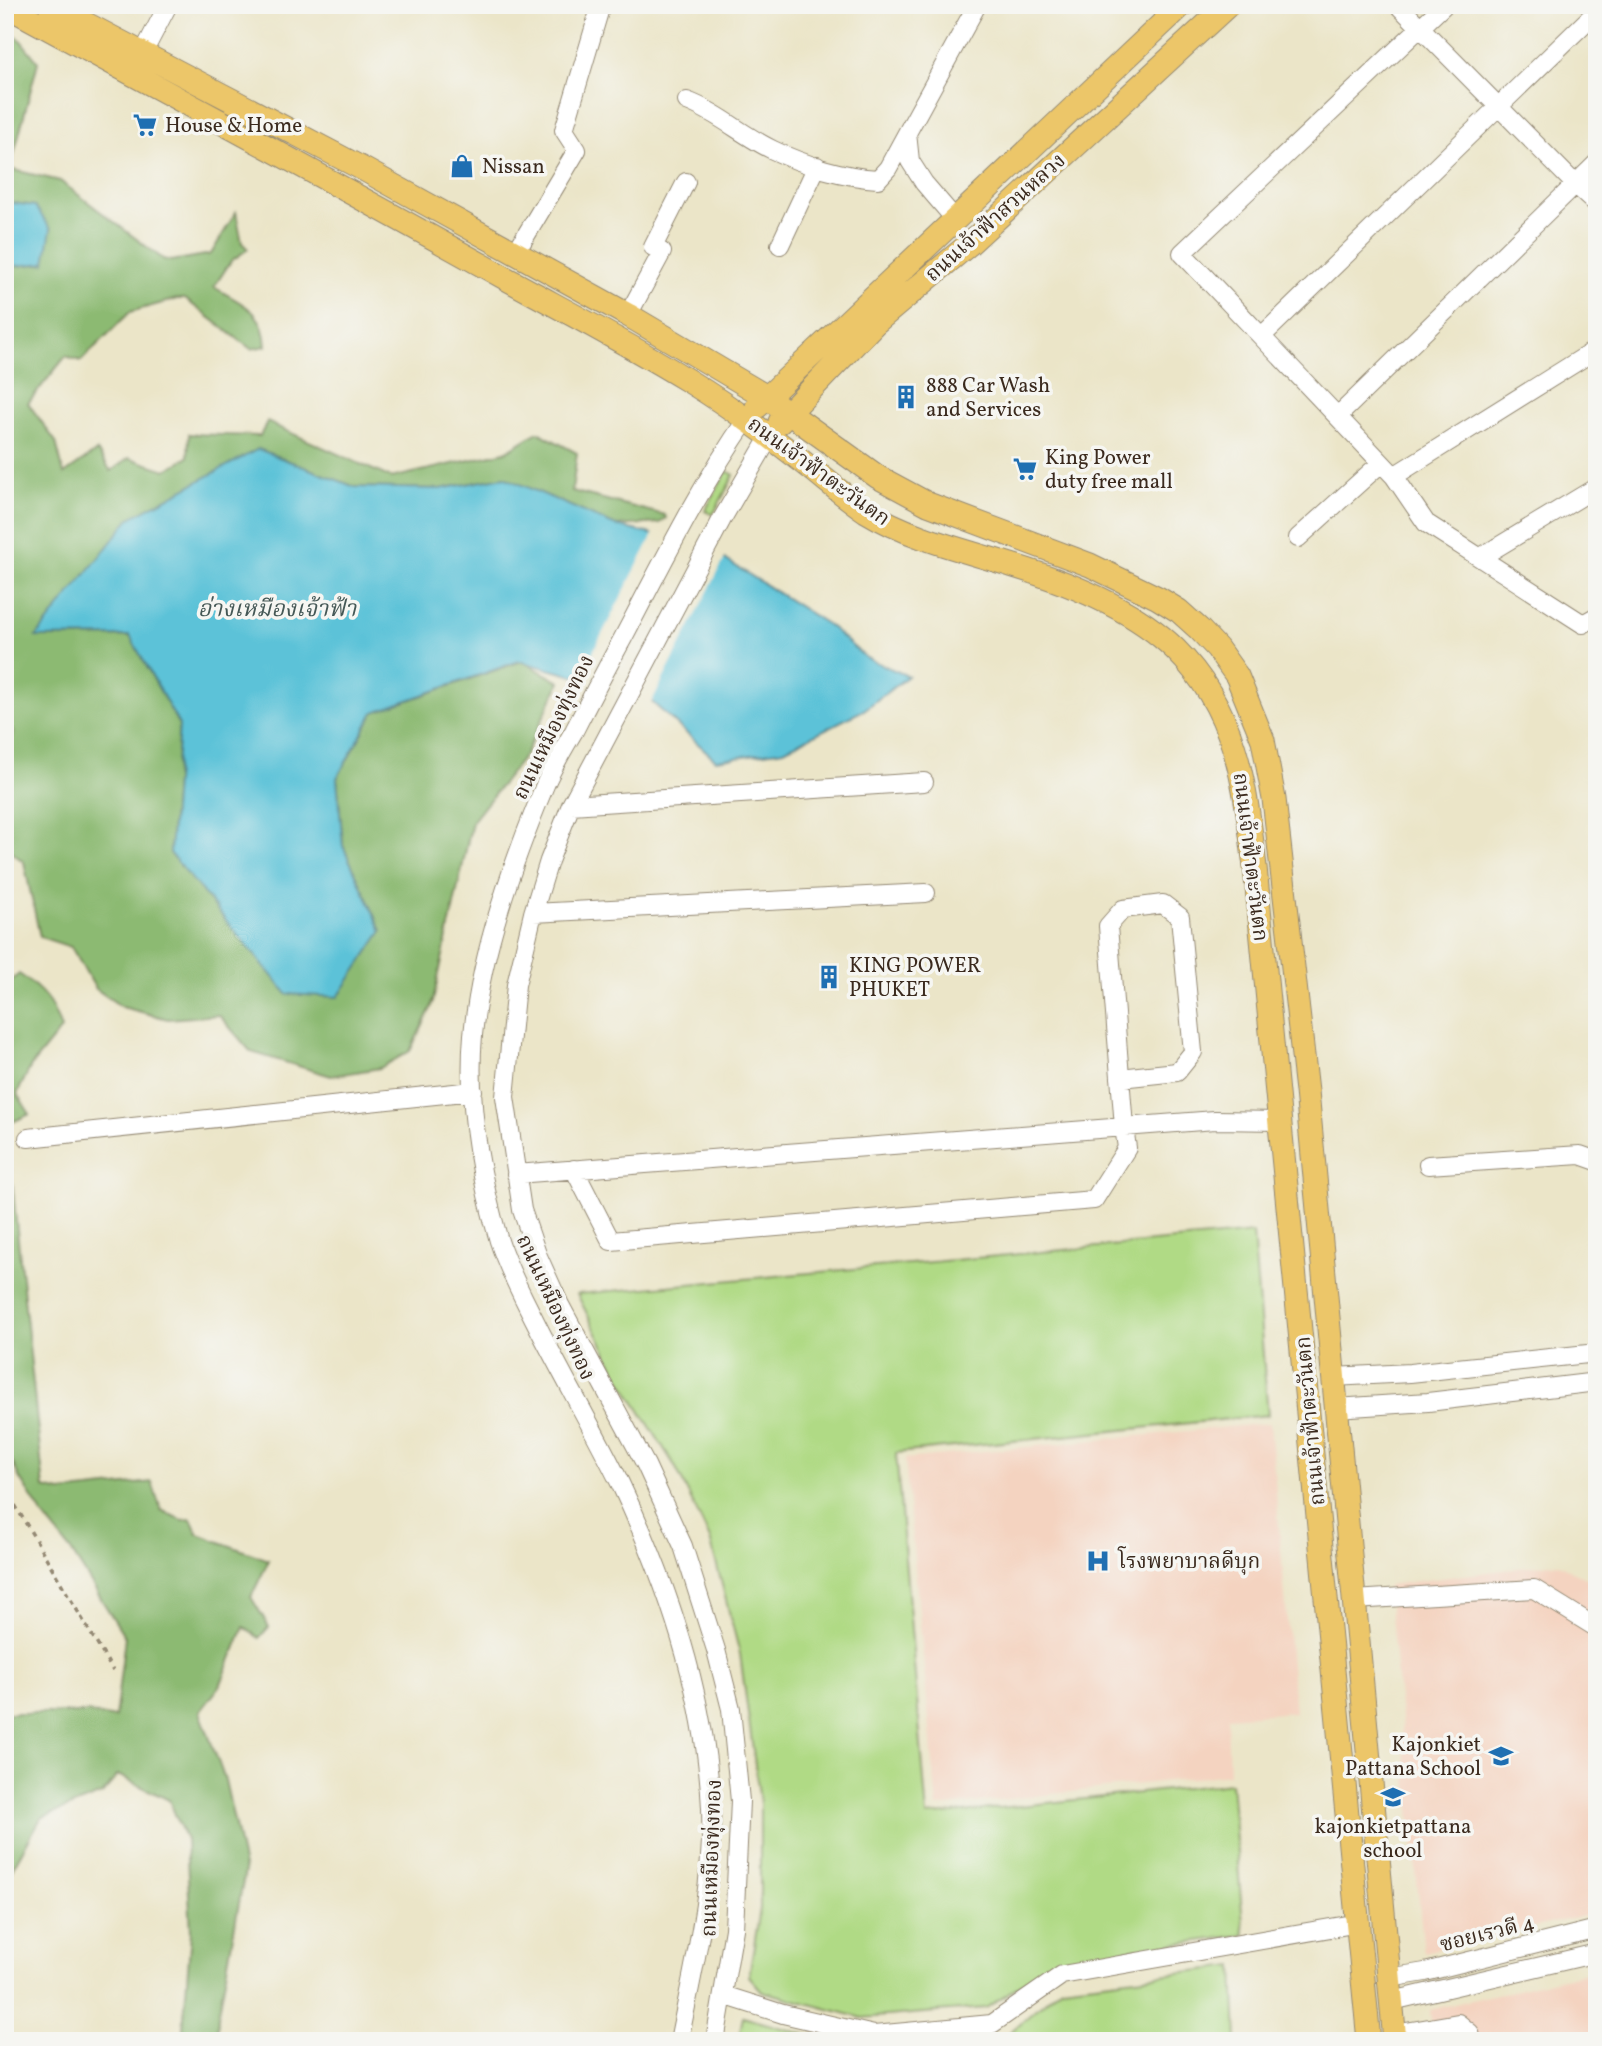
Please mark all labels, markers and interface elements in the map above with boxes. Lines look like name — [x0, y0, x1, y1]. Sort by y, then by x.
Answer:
supermarket icon: House & Home — [131, 111, 159, 139]
place label: House & Home — [165, 112, 302, 141]
street label: ถนนเจ้าฟ้าสวนหลวง — [919, 147, 1073, 289]
shop icon: Nissan — [448, 152, 476, 180]
place label: Nissan — [482, 153, 545, 182]
place label: 888 Car Wash and Services — [926, 372, 1050, 425]
building icon: 888 Car Wash and Services — [892, 383, 920, 411]
street label: ถนนเจ้าฟ้าตะวันตก — [741, 411, 895, 534]
place label: King Power duty free mall — [1045, 444, 1173, 497]
supermarket icon: King Power duty free mall — [1011, 455, 1039, 483]
water label: อ่างเหมืองเจ้าฟ้า — [198, 594, 357, 626]
street label: ถนนเหมืองทุ่งทอง — [507, 650, 602, 805]
street label: ถนนเจ้าฟ้าตะวันตก — [1225, 771, 1274, 943]
place label: KING POWER PHUKET — [849, 952, 981, 1005]
building icon: KING POWER PHUKET — [815, 963, 843, 991]
street label: ถนนเหมืองทุ่งทอง — [508, 1230, 601, 1385]
street label: ถนนเจ้าฟ้าตะวันตก — [1290, 1335, 1333, 1507]
place label: โรงพยาบาลดีบุก — [1117, 1546, 1260, 1577]
hospital icon: โรงพยาบาลดีบุก — [1084, 1547, 1112, 1575]
place label: Kajonkiet Pattana School — [1345, 1731, 1481, 1784]
school or university icon: Kajonkiet Pattana School — [1487, 1742, 1515, 1770]
street label: ถนนเหมืองทุ่งทอง — [695, 1779, 730, 1937]
school or university icon: kajonkietpattana school — [1379, 1783, 1407, 1811]
place label: kajonkietpattana school — [1315, 1813, 1471, 1866]
street label: ซอยเรวดี 4 — [1437, 1909, 1538, 1960]

